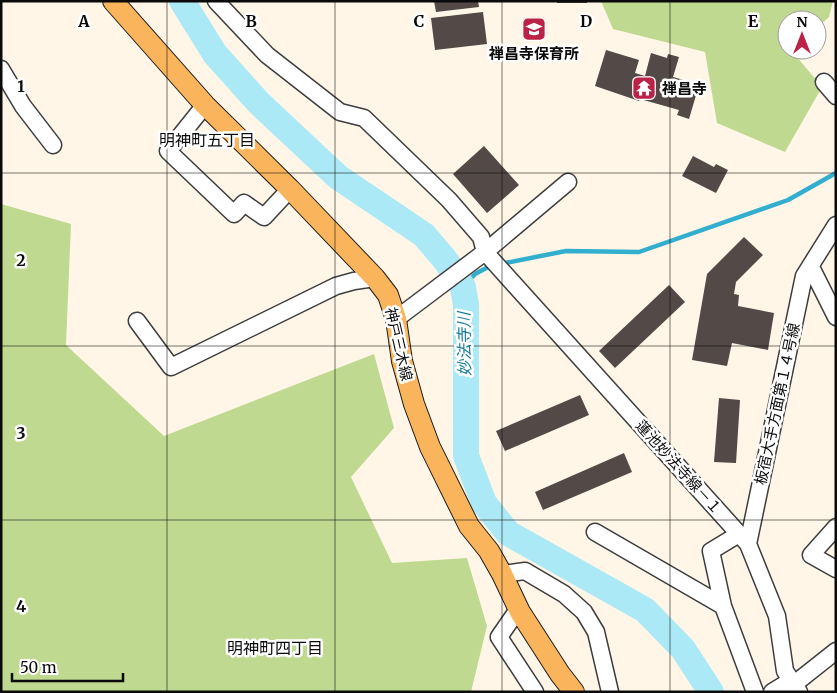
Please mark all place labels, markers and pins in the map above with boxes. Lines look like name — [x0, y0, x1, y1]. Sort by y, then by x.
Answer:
school or university icon: 禅昌寺保育所 — [521, 16, 547, 42]
place label: 禅昌寺保育所 — [488, 44, 579, 63]
temple icon: 禅昌寺 — [631, 75, 657, 101]
place label: 禅昌寺 — [661, 79, 707, 98]

